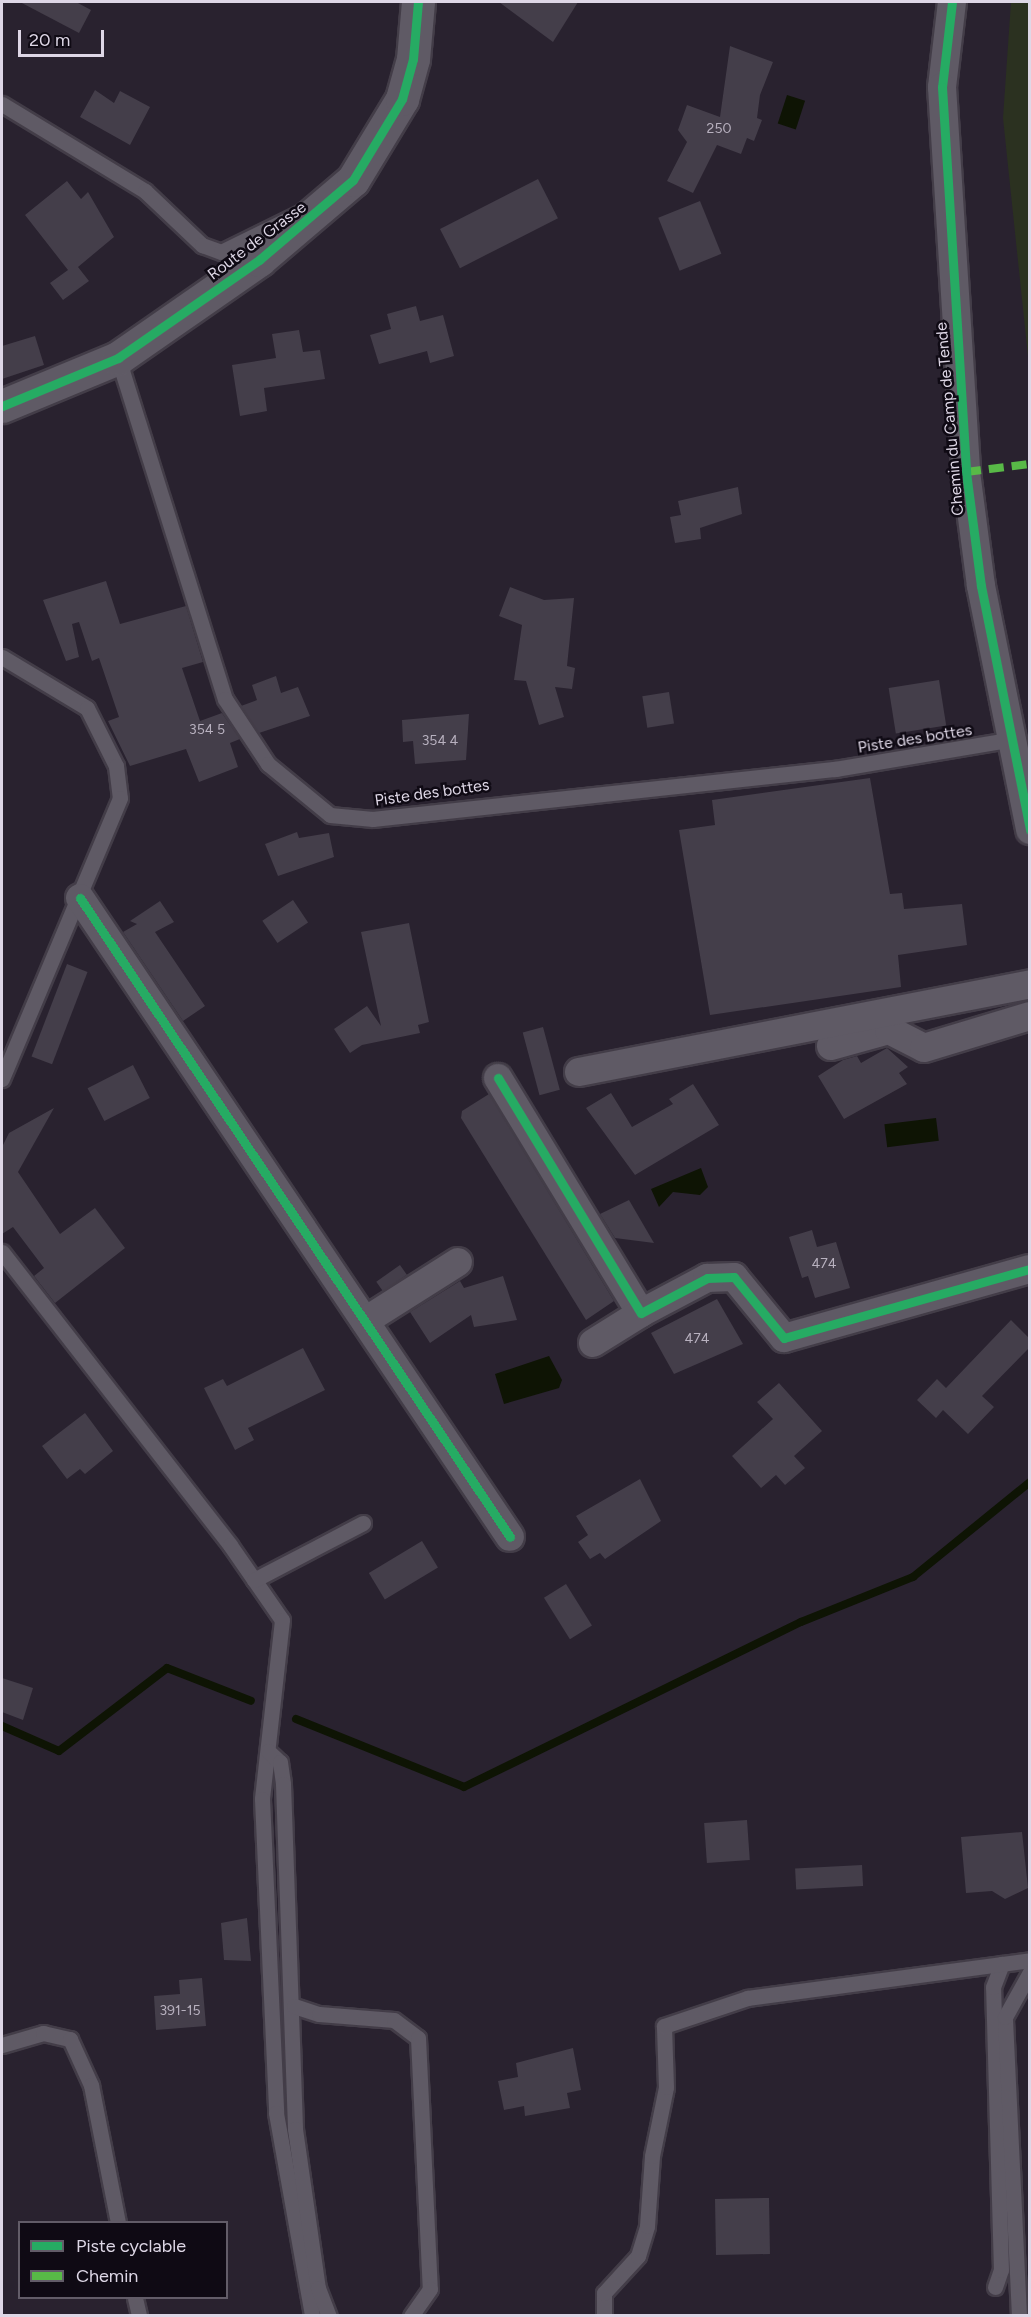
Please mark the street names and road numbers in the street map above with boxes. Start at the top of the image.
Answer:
street label: Route de Grasse [204,198,310,284]
street label: Chemin du Camp de Tende [932,321,968,517]
street label: Piste des bottes [856,720,974,758]
street label: Piste des bottes [373,775,491,811]

